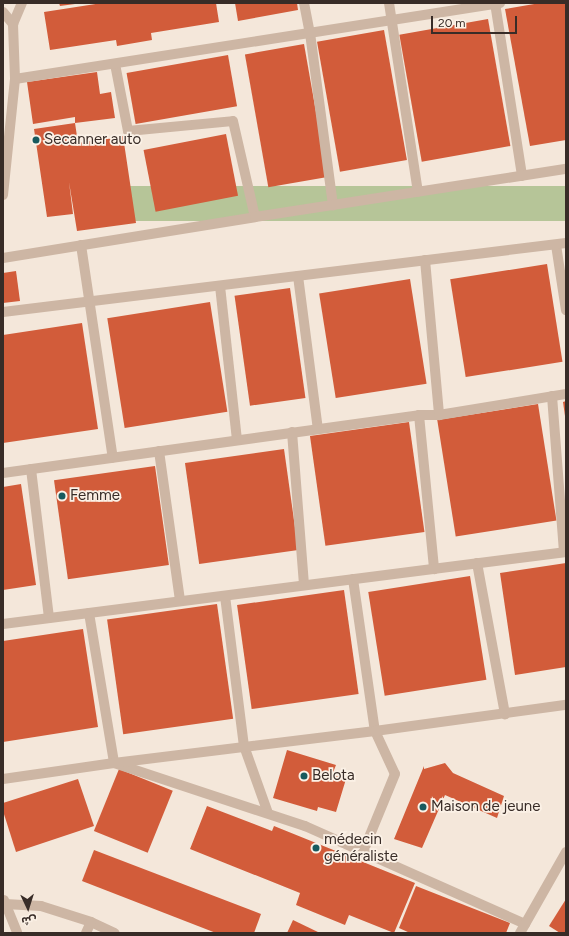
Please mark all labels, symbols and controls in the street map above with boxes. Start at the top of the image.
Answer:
scale bar [433,8,519,34]
text: 20 m [438,16,466,30]
place label: Secanner auto [44,131,141,149]
marker: Secanner auto [31,135,41,145]
place label: Femme [70,487,120,505]
marker: Femme [57,491,67,501]
place label: Belota [312,767,355,785]
marker: Belota [299,771,309,781]
place label: Maison de jeune [431,798,540,816]
marker: Maison de jeune [418,802,428,812]
place label: médecin généraliste [324,830,398,865]
marker: médecin généraliste [311,843,321,853]
north arrow [8,888,48,928]
text: ش [21,913,37,927]

